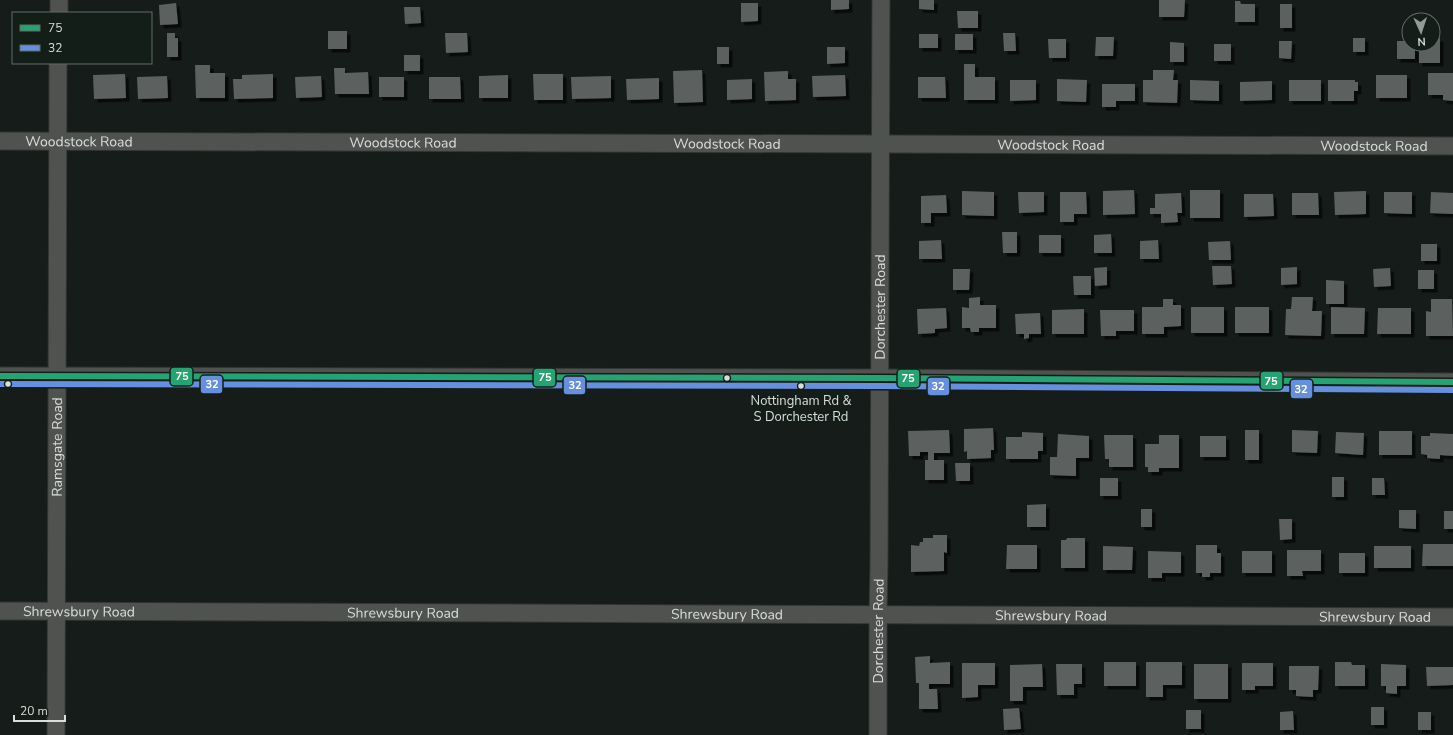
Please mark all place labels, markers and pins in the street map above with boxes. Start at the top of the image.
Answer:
unlabelled marker [722,373,732,383]
unlabelled marker [3,379,13,389]
marker: Nottingham Rd & S Dorchester Rd [796,381,806,391]
place label: Nottingham Rd & S Dorchester Rd [751,392,851,426]

